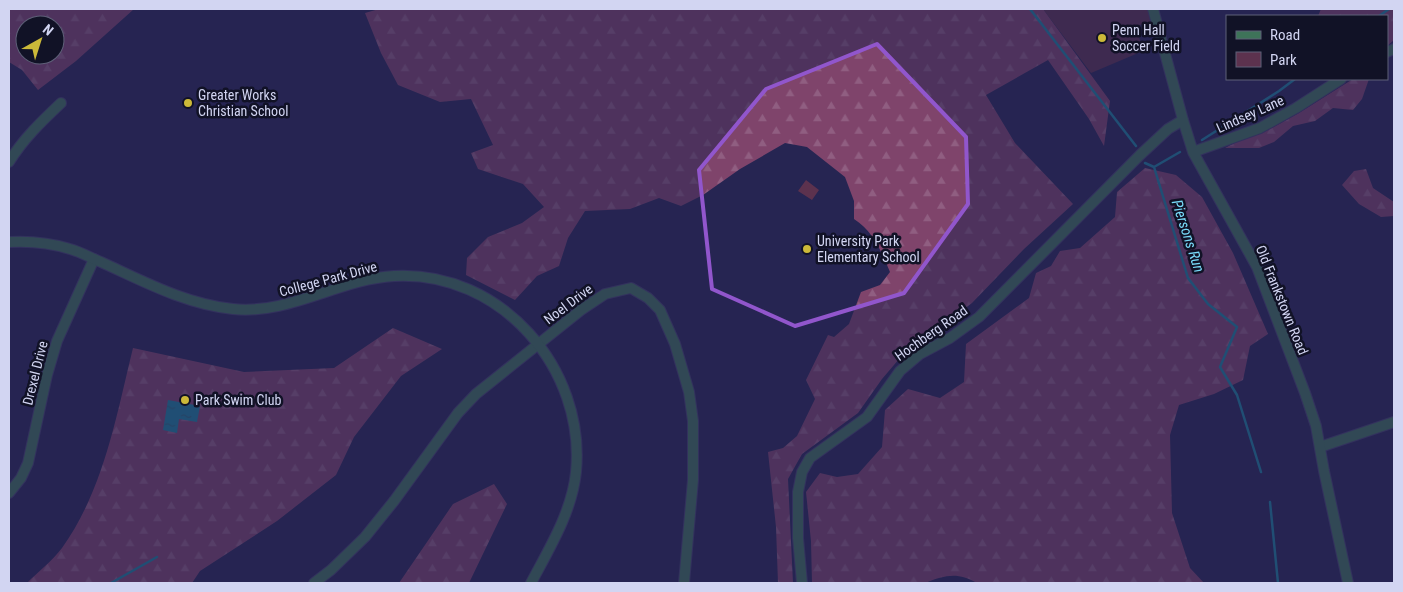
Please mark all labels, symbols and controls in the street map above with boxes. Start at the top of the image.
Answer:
north arrow [15,15,65,65]
legend [1226,15,1388,80]
text: N [40,21,57,39]
place label: Penn Hall Soccer Field [1112,22,1180,54]
text: Road [1270,26,1300,44]
marker: Penn Hall Soccer Field [1096,32,1108,44]
text: Park [1270,51,1297,69]
place label: Greater Works Christian School [198,87,288,119]
street label: Lindsey Lane [1214,92,1287,136]
marker: Greater Works Christian School [182,97,194,109]
water label: Piersons Run [1168,197,1208,275]
place label: University Park Elementary School [817,233,920,265]
marker: University Park Elementary School [801,243,813,255]
street label: Old Frankstown Road [1253,243,1311,357]
street label: College Park Drive [277,258,379,300]
street label: Noel Drive [541,280,596,327]
street label: Hochberg Road [892,302,970,364]
street label: Drexel Drive [19,339,51,407]
place label: Park Swim Club [195,392,281,408]
marker: Park Swim Club [179,394,191,406]

